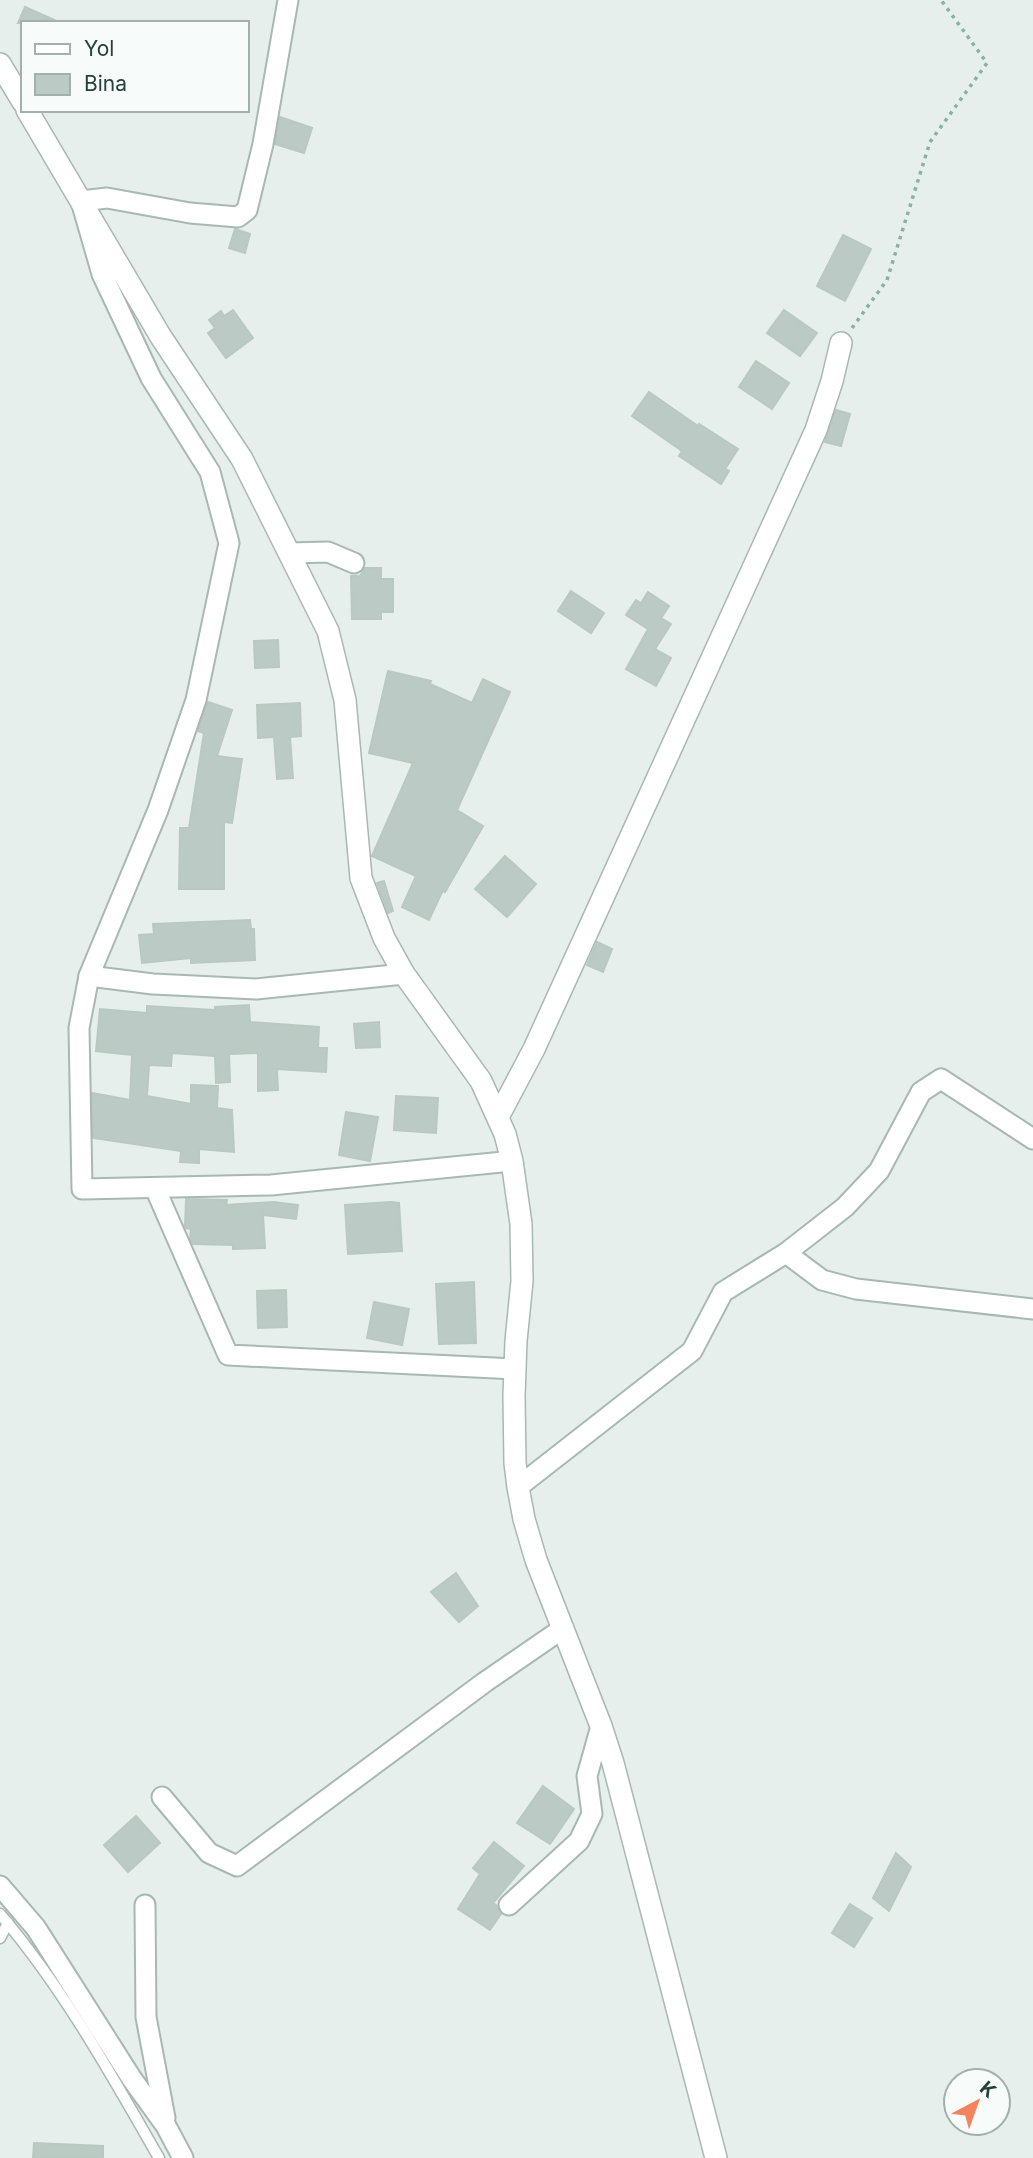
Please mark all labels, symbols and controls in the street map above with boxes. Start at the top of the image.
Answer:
legend [21,21,248,112]
text: Yol [84,36,114,61]
text: Bina [84,71,127,96]
north arrow [942,2067,1012,2137]
text: K [975,2076,1001,2103]

